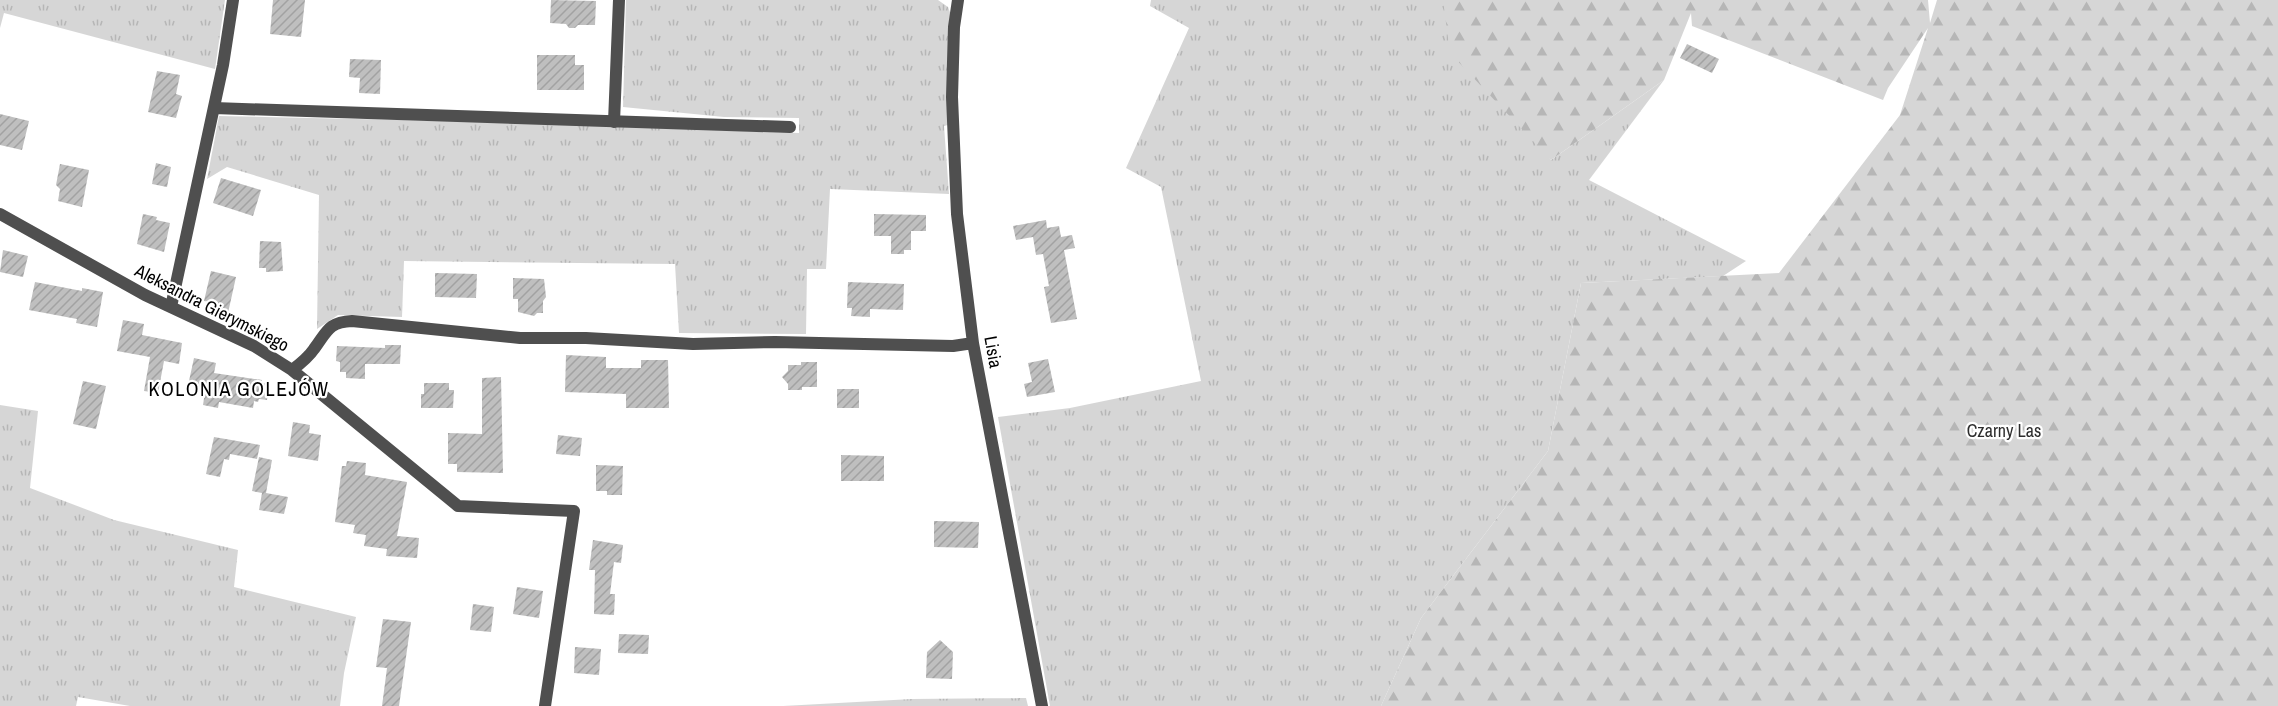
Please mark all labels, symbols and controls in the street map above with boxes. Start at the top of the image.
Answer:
street label: Aleksandra Gierymskiego [130,257,294,357]
street label: Lisia [978,334,1009,370]
district label: KOLONIA GOLEJÓW [148,375,330,402]
park label: Czarny Las [1967,418,2041,443]

